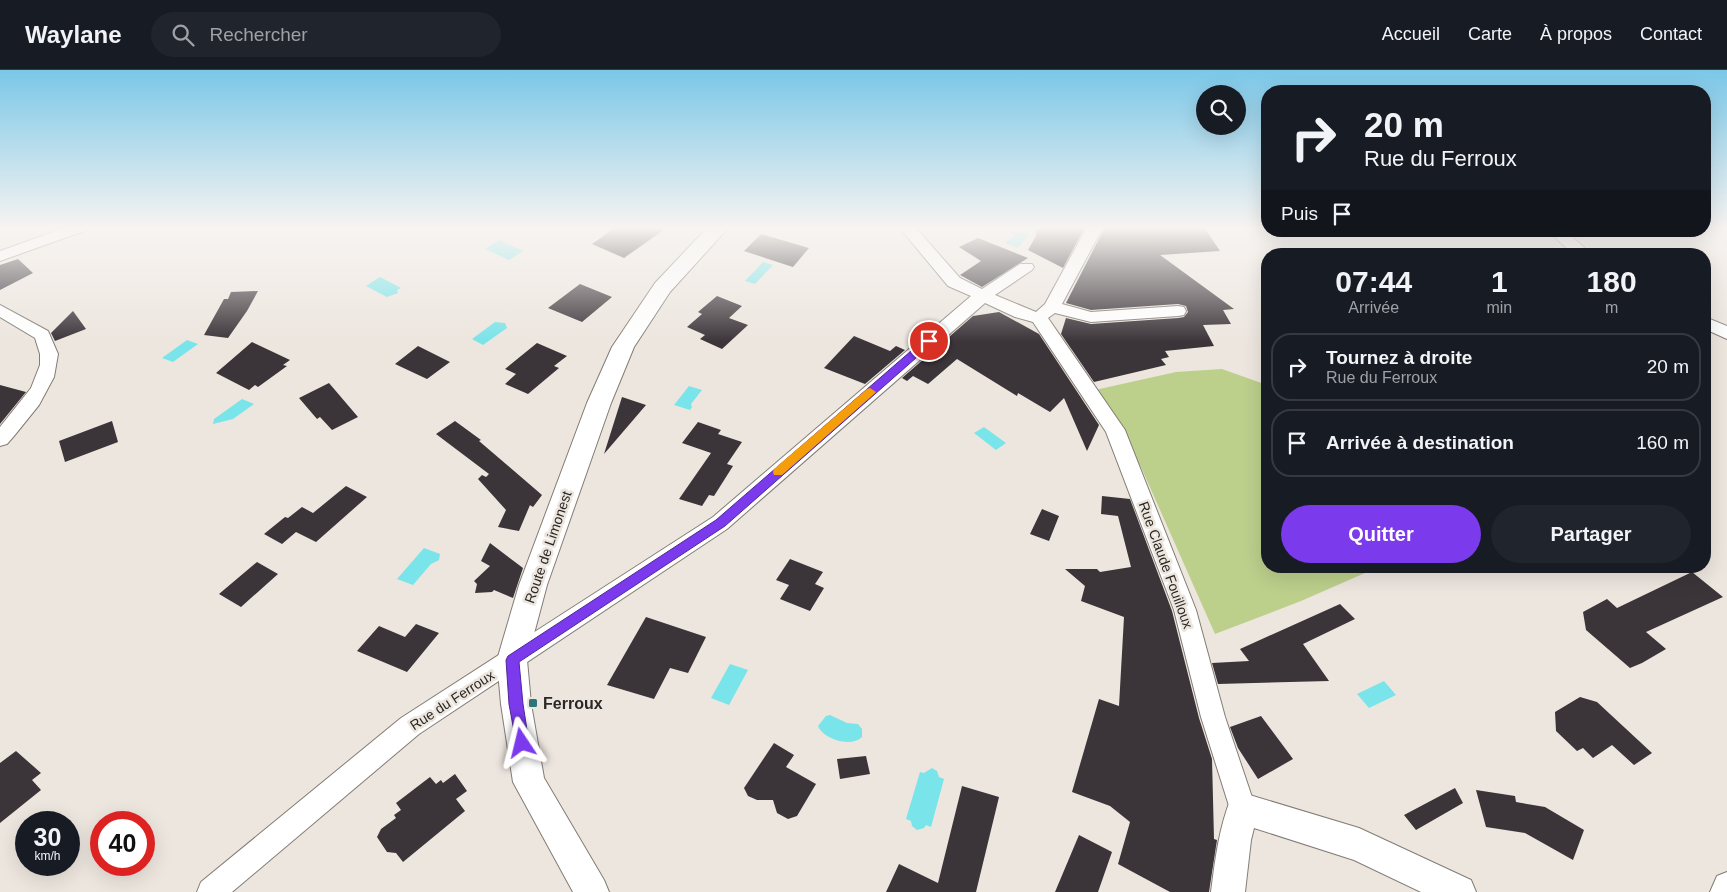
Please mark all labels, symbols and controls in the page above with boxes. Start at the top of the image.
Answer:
search box [151,12,501,57]
text: Waylane [25,21,121,48]
icon: search [169,21,197,49]
text: Rechercher [209,24,308,45]
text: Accueil [1382,24,1440,44]
text: Carte [1468,24,1512,44]
text: À propos [1540,24,1612,44]
text: Contact [1640,24,1702,44]
map controls [1196,85,1246,135]
button: search [1196,85,1246,135]
icon: right [1281,105,1346,170]
text: 20 m [1364,105,1444,144]
text: Rue du Ferroux [1364,146,1517,171]
icon: arrive [1328,200,1356,228]
text: Puis [1281,203,1318,224]
text: 07:44 [1335,265,1412,298]
text: 1 [1491,265,1508,298]
text: 180 [1587,265,1637,298]
text: Arrivée [1348,299,1399,316]
text: min [1486,299,1512,316]
text: m [1605,299,1618,316]
pin [908,320,950,362]
icon: arrive [915,327,943,355]
text: Tournez à droite [1326,347,1472,368]
icon: right [1283,353,1311,381]
text: 20 m [1647,356,1689,377]
text: Rue du Ferroux [1326,369,1437,386]
icon: arrive [1283,429,1311,457]
text: Arrivée à destination [1326,432,1514,453]
text: 160 m [1636,432,1689,453]
street label: Route de Limonest [521,489,575,605]
street label: Rue Claude Fouilloux [1136,499,1196,631]
button: Quitter [1281,505,1481,563]
button: Partager [1491,505,1691,563]
street label: Rue du Ferroux [407,667,497,733]
place label: Ferroux [543,695,603,712]
marker: Ferroux [527,697,539,709]
position arrow [495,716,547,768]
speed limit sign: 40 [90,811,155,876]
text: 30 [34,823,61,851]
text: km/h [34,849,61,863]

